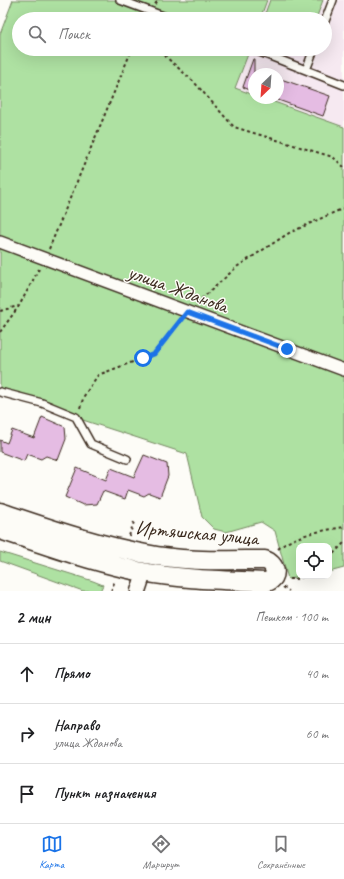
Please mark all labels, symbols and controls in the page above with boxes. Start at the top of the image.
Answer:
search box [12,12,332,56]
icon: search [26,23,48,45]
text: Поиск [58,25,90,44]
north arrow [248,68,284,104]
street label: улица Жданова [124,259,233,319]
route end [278,340,296,358]
route start [134,349,152,367]
street label: Иртяшская улица [135,515,261,551]
map controls [296,543,332,579]
button: locate [296,543,332,579]
text: 2 мин [16,607,51,628]
text: Пешком · 100 m [255,609,328,625]
icon: ahead [16,663,38,685]
text: Прямо [54,664,90,683]
text: 40 m [306,666,328,682]
text: Направо [54,716,100,735]
icon: right [16,723,38,745]
text: 60 m [306,726,328,742]
text: улица Жданова [54,735,122,751]
icon: arrive [16,783,38,805]
text: Пункт назначения [54,784,156,803]
tab: Карта [39,833,64,871]
tab: Маршрут [143,833,179,871]
tab: Сохранённые [257,833,305,871]

